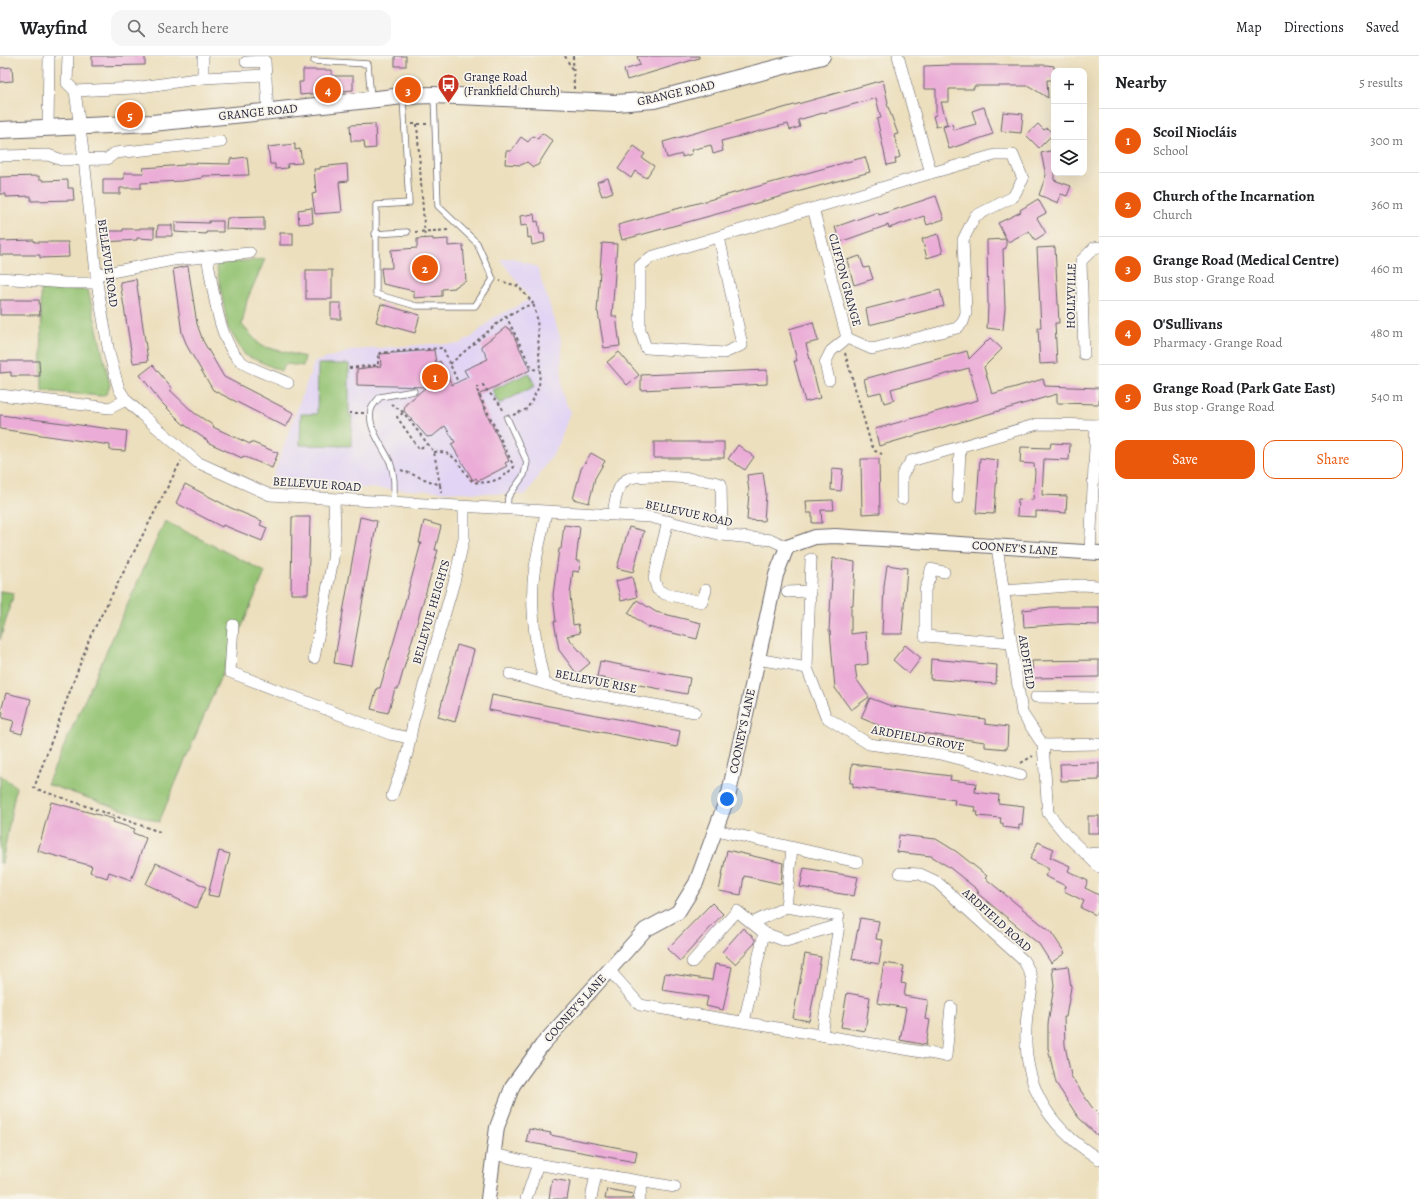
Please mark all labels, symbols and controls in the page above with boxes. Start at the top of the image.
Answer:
search box [111,10,391,46]
text: Wayfind [20,15,87,41]
icon: search [125,17,147,39]
text: Search here [157,18,229,38]
text: Map [1236,18,1262,37]
text: Directions [1284,18,1344,37]
text: Saved [1366,18,1399,37]
map controls [1051,68,1087,176]
button: + [1051,68,1087,104]
place label: Grange Road (Frankfield Church) [464,69,560,99]
bus stop icon: Grange Road (Frankfield Church) [436,71,462,104]
text: Nearby [1115,71,1166,94]
text: 5 results [1359,74,1403,91]
pin: 4 [315,75,341,105]
pin: 3 [395,75,421,105]
street label: GRANGE ROAD [636,76,716,110]
pin: 5 [117,100,143,130]
street label: GRANGE ROAD [218,100,298,124]
button: − [1051,104,1087,140]
text: Scoil Niocláis [1153,122,1237,142]
text: 1 [1126,132,1130,149]
text: 300 m [1370,132,1403,149]
button: layers [1051,140,1087,176]
text: School [1153,142,1188,159]
text: Church of the Incarnation [1153,186,1315,206]
text: 2 [1125,196,1131,213]
text: 360 m [1371,196,1403,213]
text: Church [1153,206,1192,223]
street label: BELLEVUE ROAD [94,218,122,308]
street label: CLIFTON GRANGE [825,232,865,328]
text: Grange Road (Medical Centre) [1153,250,1339,270]
pin: 2 [412,253,438,283]
text: 3 [1125,260,1131,277]
text: 460 m [1371,260,1403,277]
street label: HOLLYVILLE [1062,263,1080,329]
text: Bus stop · Grange Road [1153,270,1275,287]
text: O'Sullivans [1153,314,1223,334]
text: 4 [1125,324,1131,341]
text: 480 m [1370,324,1403,341]
text: Pharmacy · Grange Road [1153,334,1282,351]
pin: 1 [422,362,448,392]
text: Grange Road (Park Gate East) [1153,378,1335,398]
text: 5 [1125,388,1131,405]
text: 540 m [1371,388,1403,405]
text: Bus stop · Grange Road [1153,398,1275,415]
button: Save [1115,440,1255,479]
button: Share [1263,440,1403,479]
street label: BELLEVUE ROAD [272,473,362,495]
street label: BELLEVUE ROAD [644,496,734,530]
street label: COONEY'S LANE [972,537,1058,559]
street label: BELLEVUE HEIGHTS [408,558,454,666]
street label: ARDFIELD [1015,633,1039,690]
street label: BELLEVUE RISE [554,665,638,697]
street label: COONEY'S LANE [725,687,759,775]
street label: ARDFIELD GROVE [869,721,966,755]
your location [717,789,737,809]
street label: ARDFIELD ROAD [958,884,1035,955]
street label: COONEY'S LANE [540,971,610,1045]

